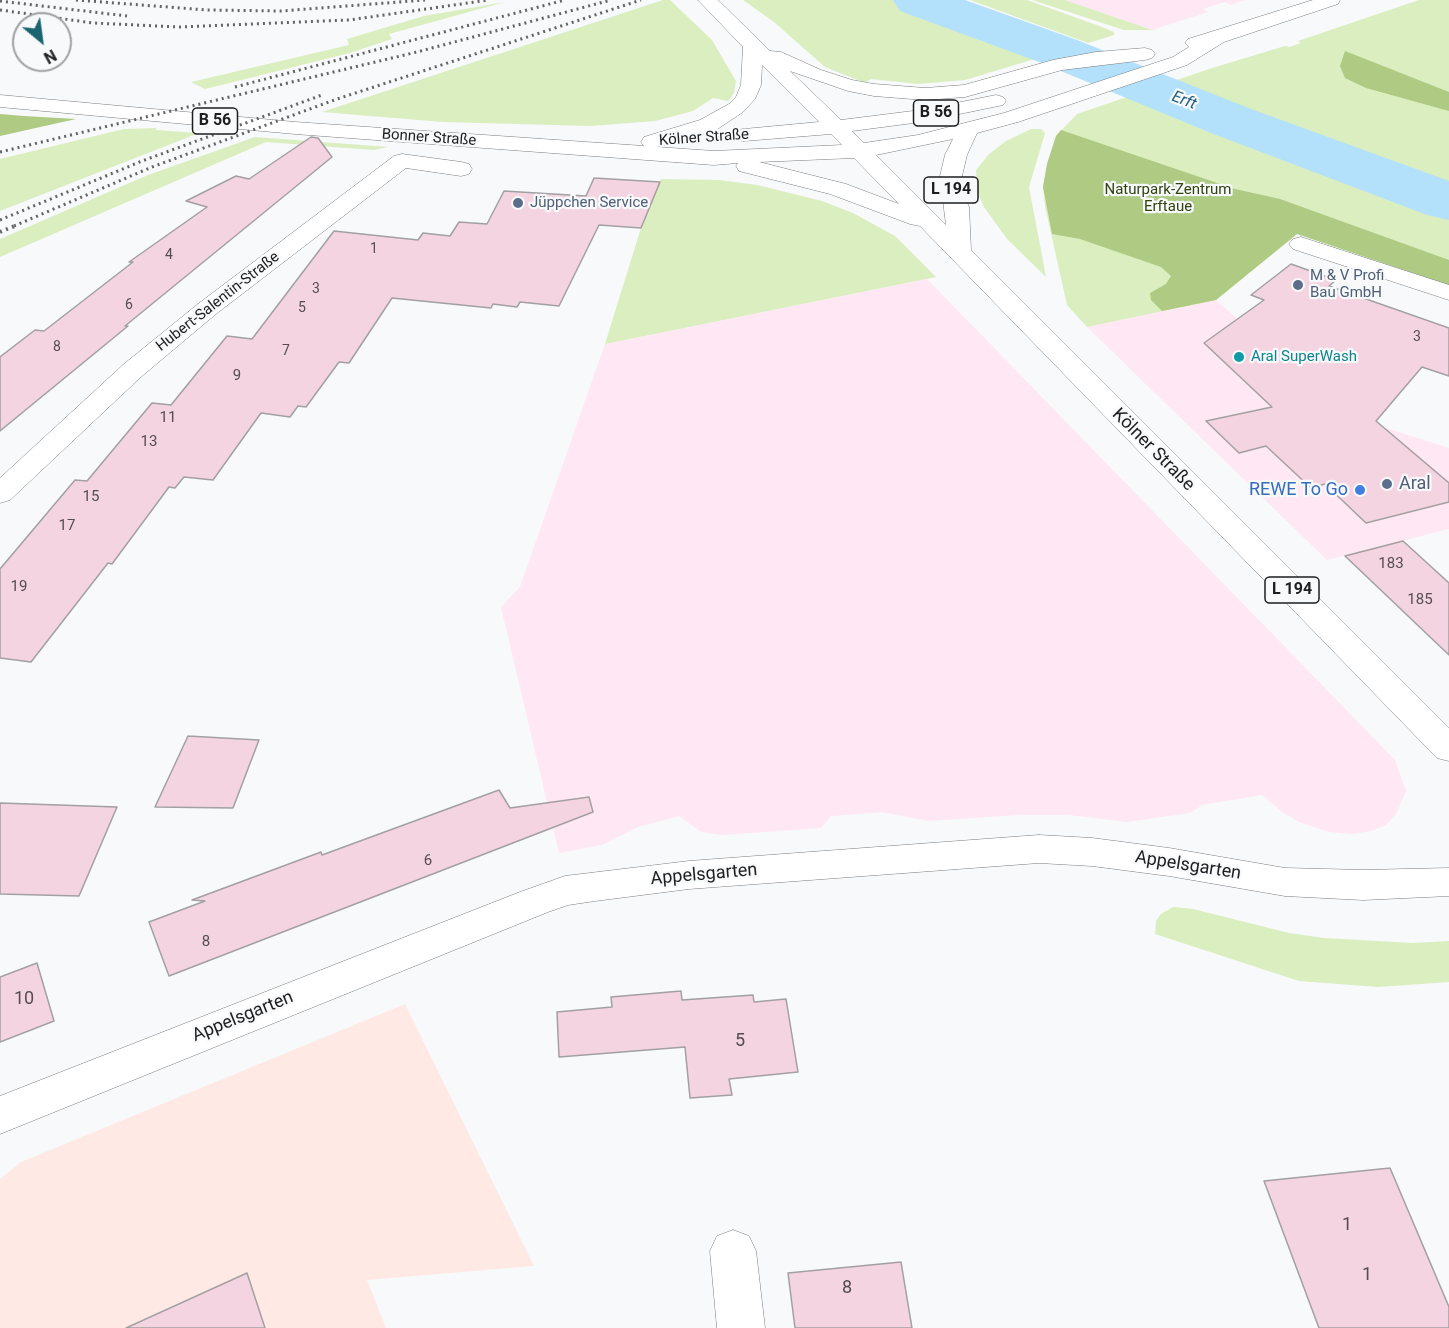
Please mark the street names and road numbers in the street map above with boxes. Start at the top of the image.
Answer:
road number: B 56 [914,100,958,126]
road number: B 56 [192,108,238,134]
street label: Bonner Straße [381,126,477,150]
street label: Kölner Straße [658,126,750,150]
road number: L 194 [924,177,978,203]
street label: Hubert-Salentin-Straße [153,248,283,356]
street label: Kölner Straße [1107,404,1199,496]
road number: L 194 [1265,577,1319,603]
street label: Appelsgarten [1133,847,1243,885]
street label: Appelsgarten [650,860,758,890]
street label: Appelsgarten [189,987,297,1047]

